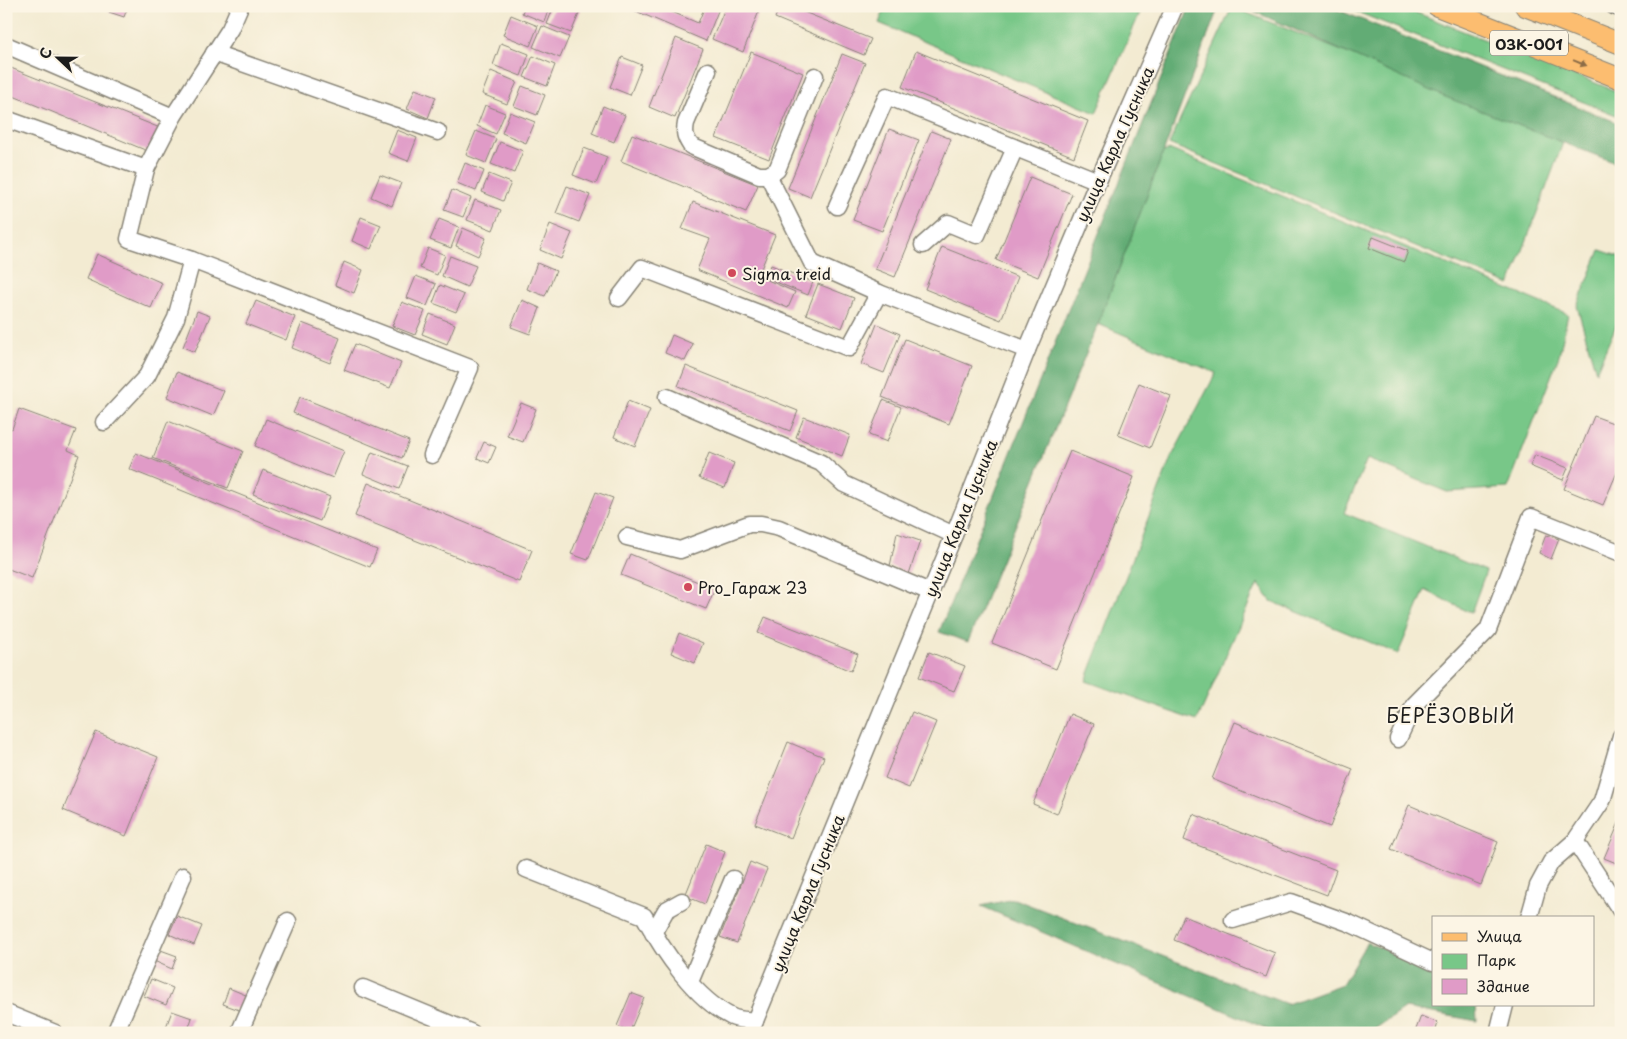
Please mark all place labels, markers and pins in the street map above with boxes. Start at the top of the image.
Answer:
place label: Sigma treid [742,261,831,285]
marker: Sigma treid [726,267,738,279]
place label: Pro_Гараж 23 [698,575,807,599]
marker: Pro_Гараж 23 [682,581,694,593]

